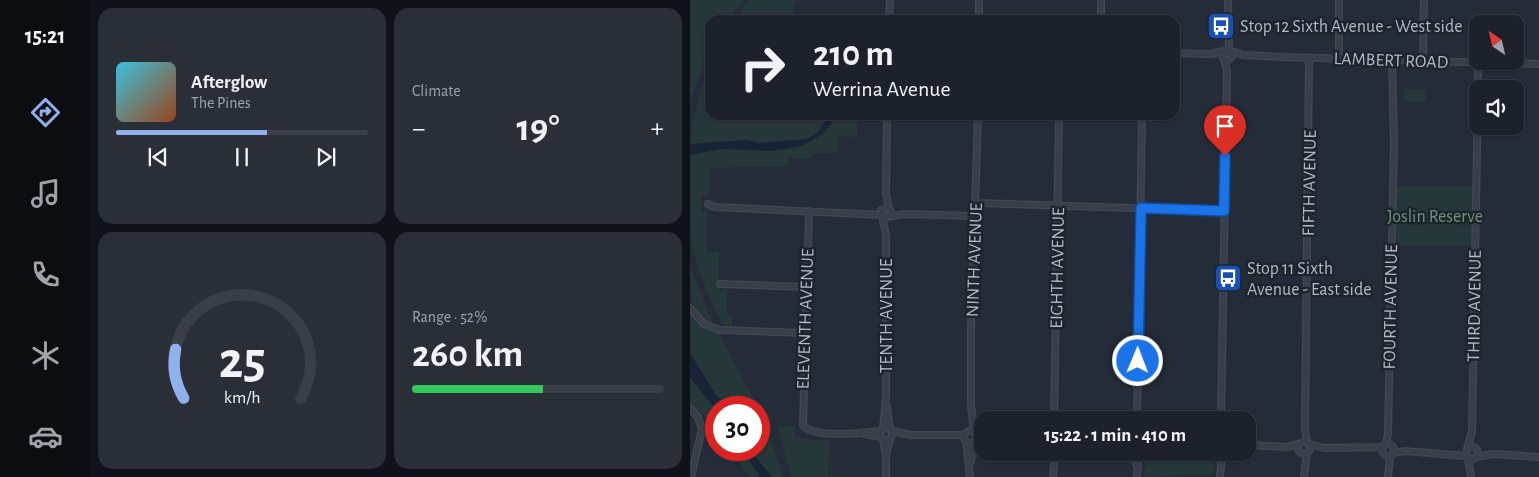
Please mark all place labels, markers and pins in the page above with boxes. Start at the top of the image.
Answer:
bus stop icon: Stop 12 Sixth Avenue - West side [1206,11,1236,41]
place label: Stop 12 Sixth Avenue - West side [1240,18,1463,36]
pin [1204,105,1246,156]
place label: Stop 11 Sixth Avenue - East side [1247,260,1372,299]
bus stop icon: Stop 11 Sixth Avenue - East side [1213,263,1243,293]

